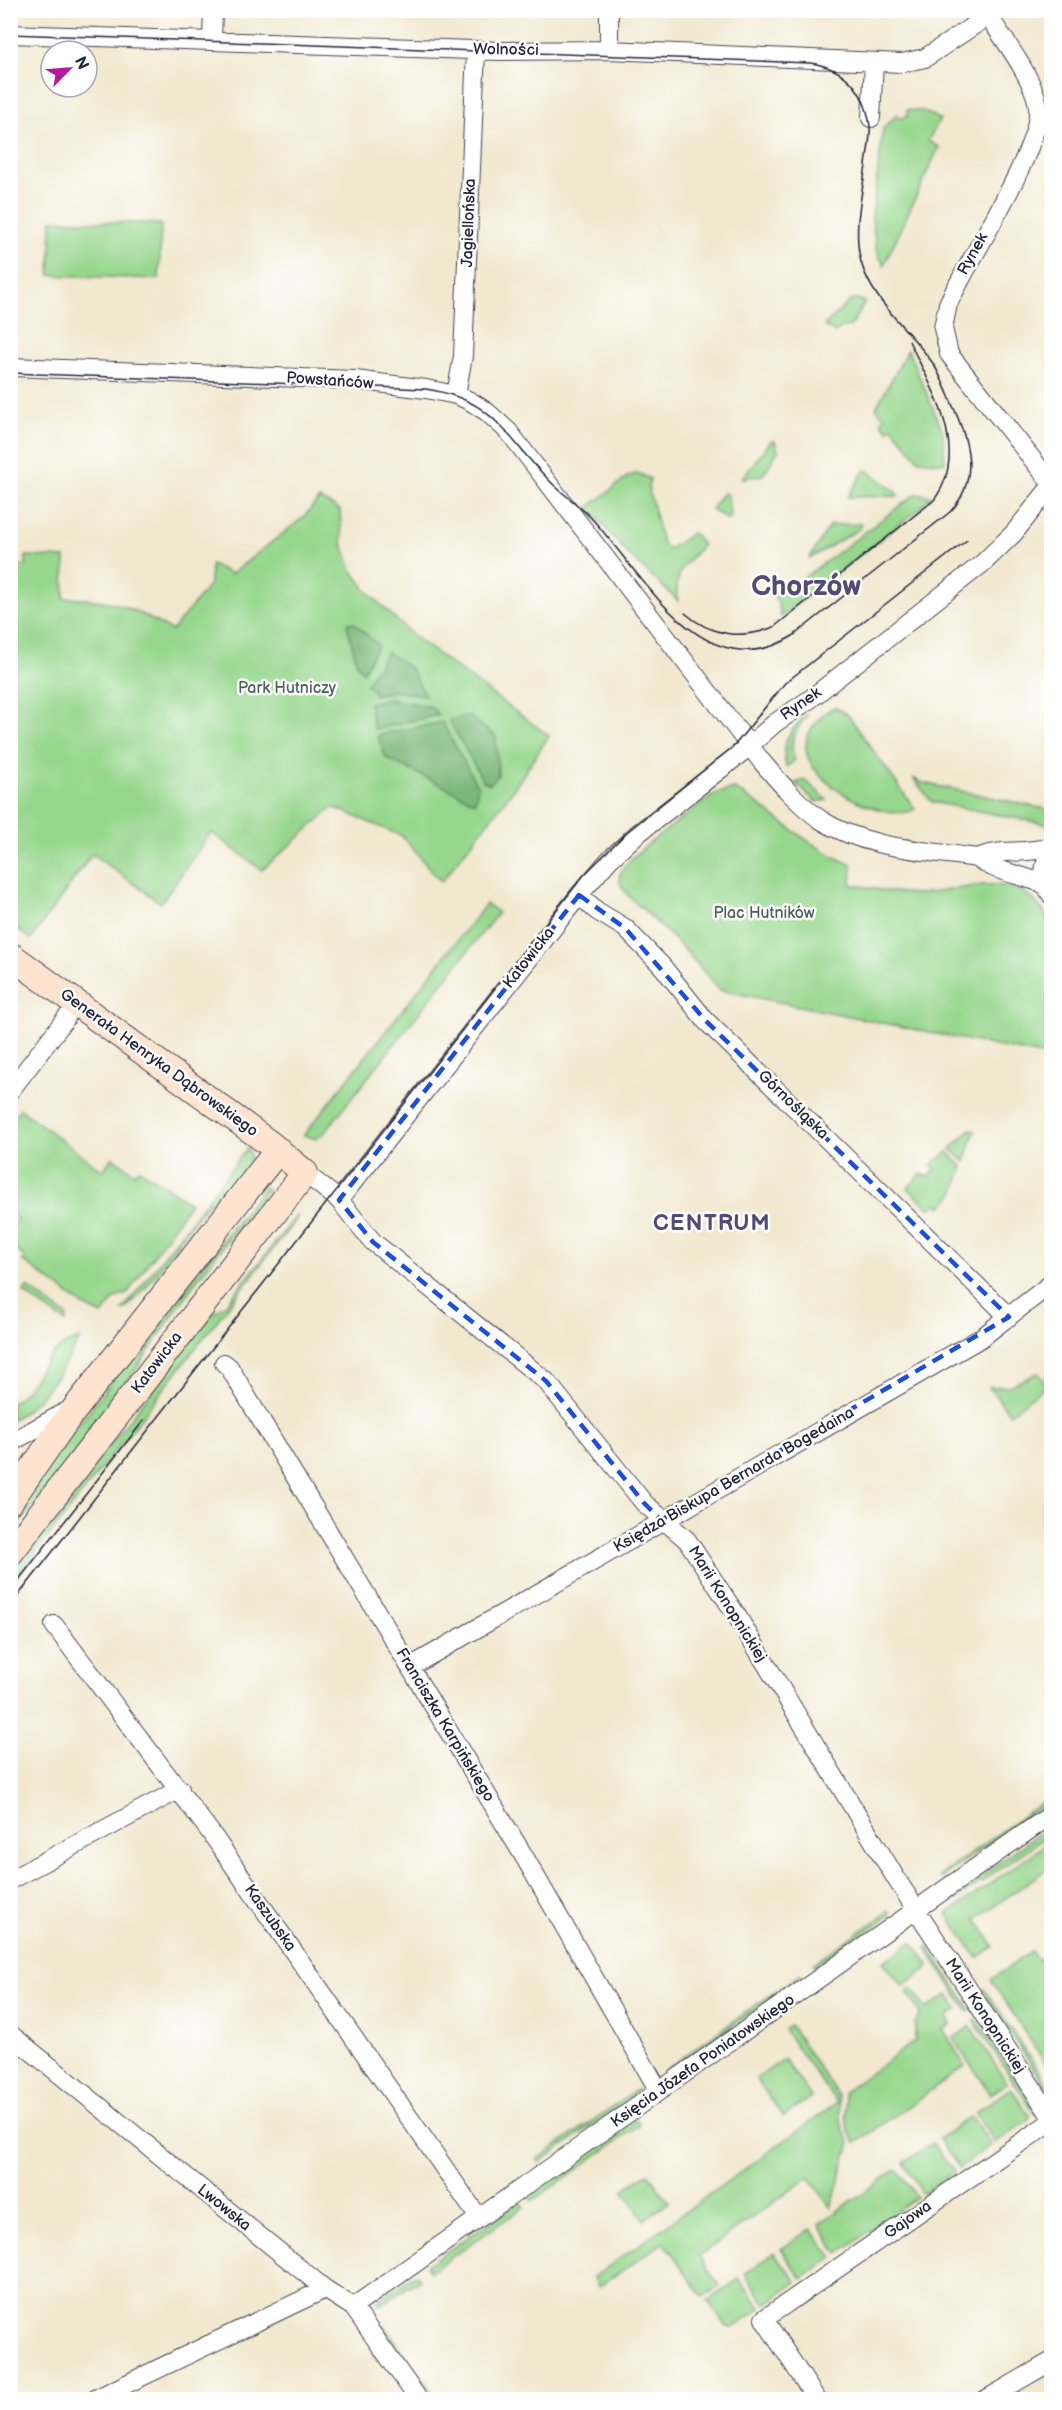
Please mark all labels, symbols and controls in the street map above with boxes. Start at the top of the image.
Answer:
north arrow [39,39,99,99]
street label: Wolności [473,40,539,60]
text: N [70,54,92,73]
street label: Jagiellońska [458,178,480,268]
street label: Rynek [954,230,992,278]
street label: Powstańców [286,368,375,394]
district label: Chorzów [751,570,862,603]
park label: Park Hutniczy [238,679,337,698]
street label: Rynek [777,683,825,725]
park label: Plac Hutników [713,904,815,923]
street label: Katowicka [499,924,559,992]
street label: Generała Henryka Dąbrowskiego [56,985,262,1141]
street label: Górnośląska [754,1067,832,1143]
district label: CENTRUM [653,1210,771,1237]
street label: Katowicka [128,1328,186,1398]
street label: Księdza Biskupa Bernarda Bogedaina [610,1403,858,1557]
street label: Marii Konopnickiej [684,1542,770,1666]
street label: Franciszka Karpińskiego [392,1645,498,1805]
street label: Kaszubska [240,1881,300,1955]
street label: Marii Konopnickiej [941,1955,1029,2077]
street label: Księcia Józefa Poniatowskiego [608,1990,798,2132]
street label: Lwowska [193,2181,255,2235]
street label: Gajowa [881,2197,935,2243]

